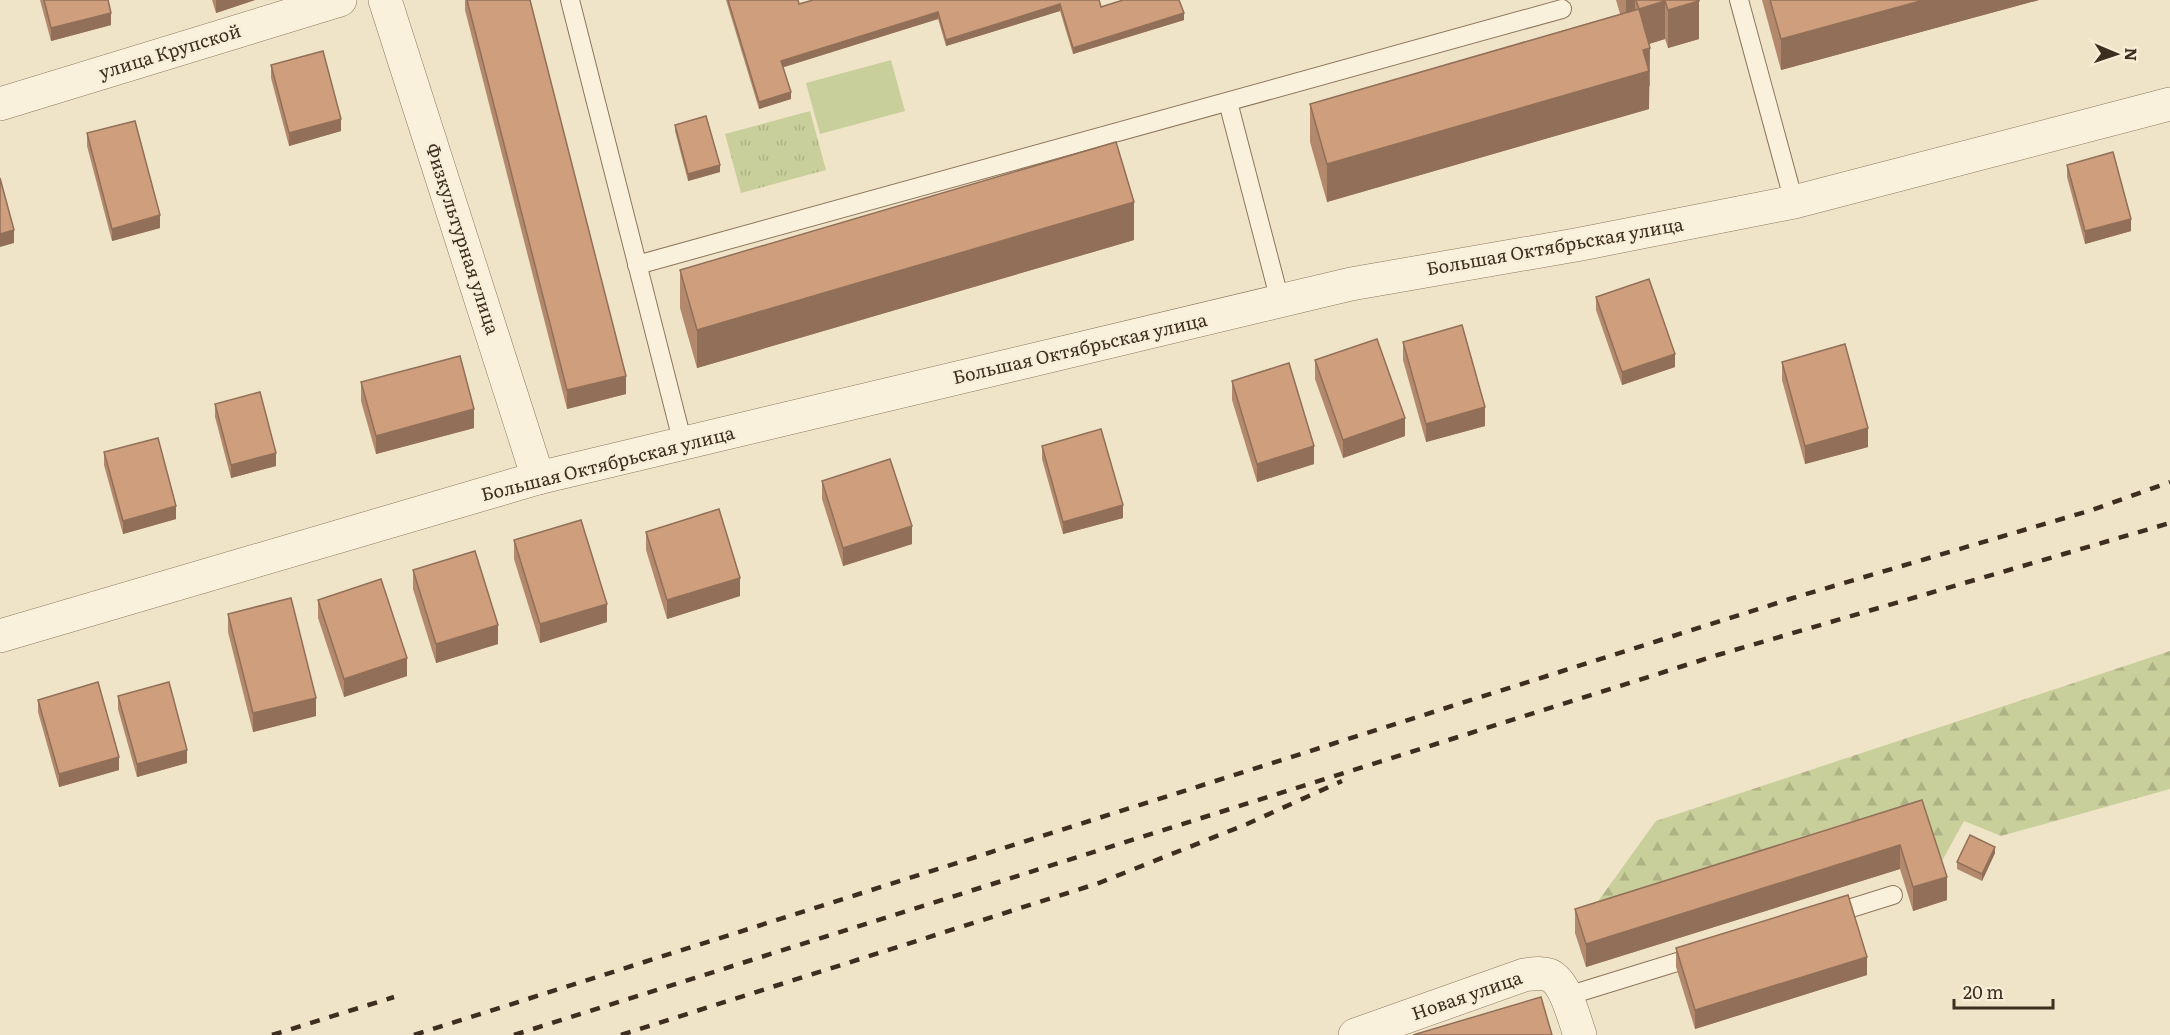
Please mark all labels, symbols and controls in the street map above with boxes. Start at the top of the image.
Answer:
street label: улица Крупской [95,16,244,85]
north arrow [2086,24,2146,84]
text: N [2120,47,2144,62]
street label: Физкультурная улица [420,139,507,338]
street label: Большая Октябрьская улица [1424,210,1686,281]
street label: Большая Октябрьская улица [950,305,1210,390]
street label: Большая Октябрьская улица [478,418,738,507]
street label: Новая улица [1408,963,1526,1026]
scale bar [1954,972,2053,1010]
text: 20 m [1963,978,2004,1005]

